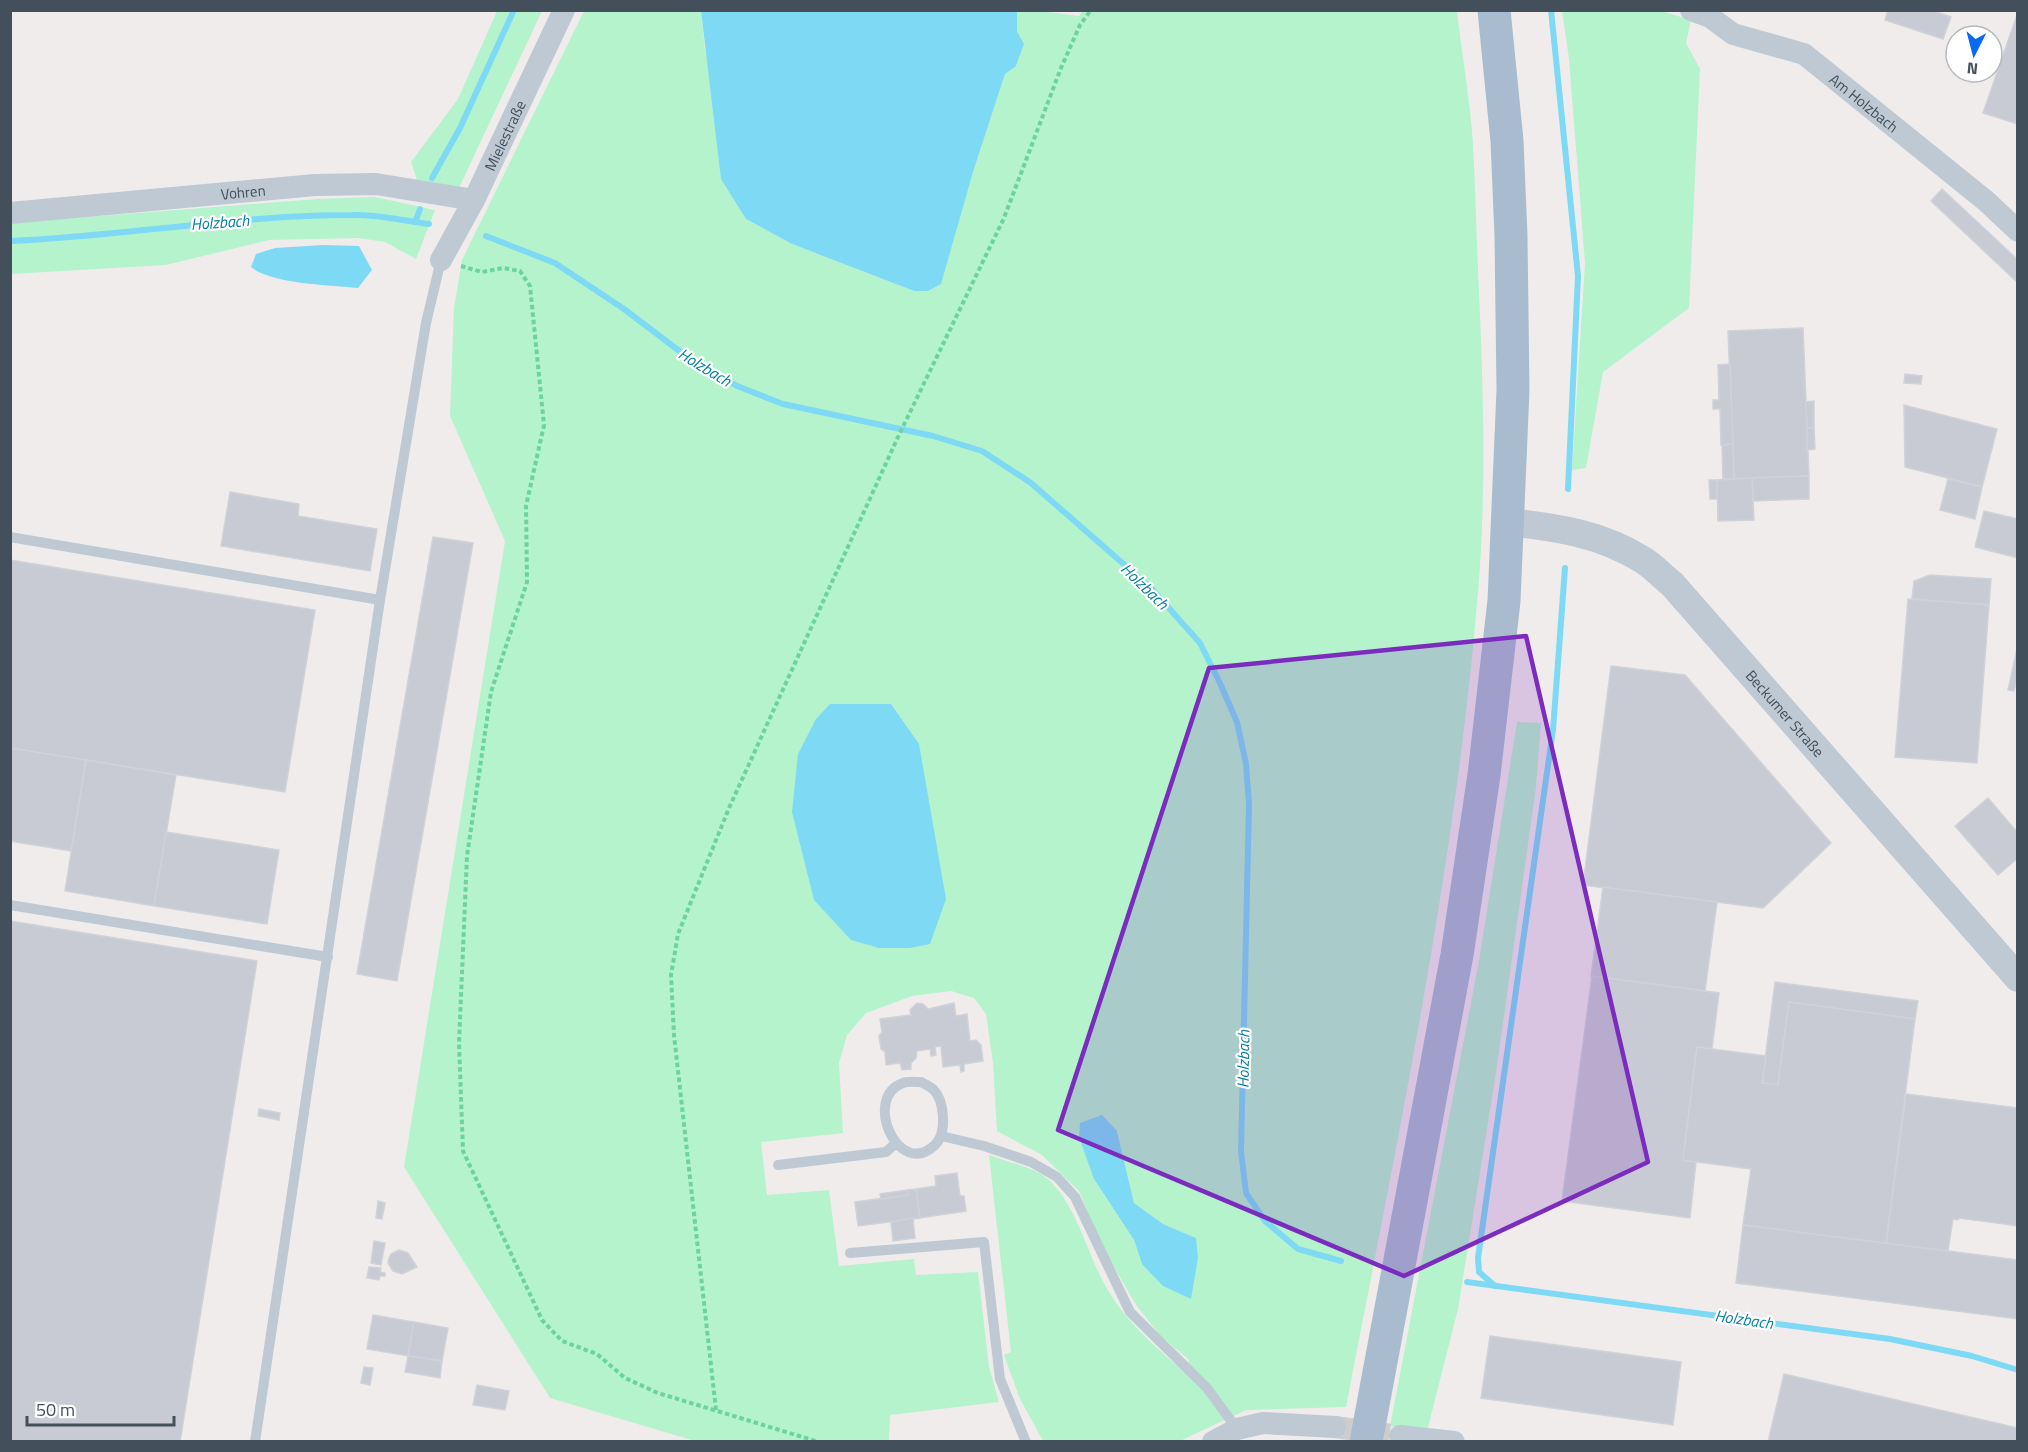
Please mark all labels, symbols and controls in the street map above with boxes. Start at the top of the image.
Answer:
north arrow [1944,24,2004,84]
text: N [1966,56,1979,81]
street label: Am Holzbach [1825,68,1904,138]
street label: Mielestraße [478,96,531,174]
street label: Vohren [220,178,266,205]
water label: Holzbach [190,208,251,236]
water label: Holzbach [674,342,737,393]
water label: Holzbach [1116,557,1175,616]
street label: Beckumer Straße [1741,664,1830,762]
water label: Holzbach [1230,1029,1256,1088]
water label: Holzbach [1713,1303,1776,1335]
scale bar [27,1389,174,1427]
text: 50 m [36,1396,75,1423]

